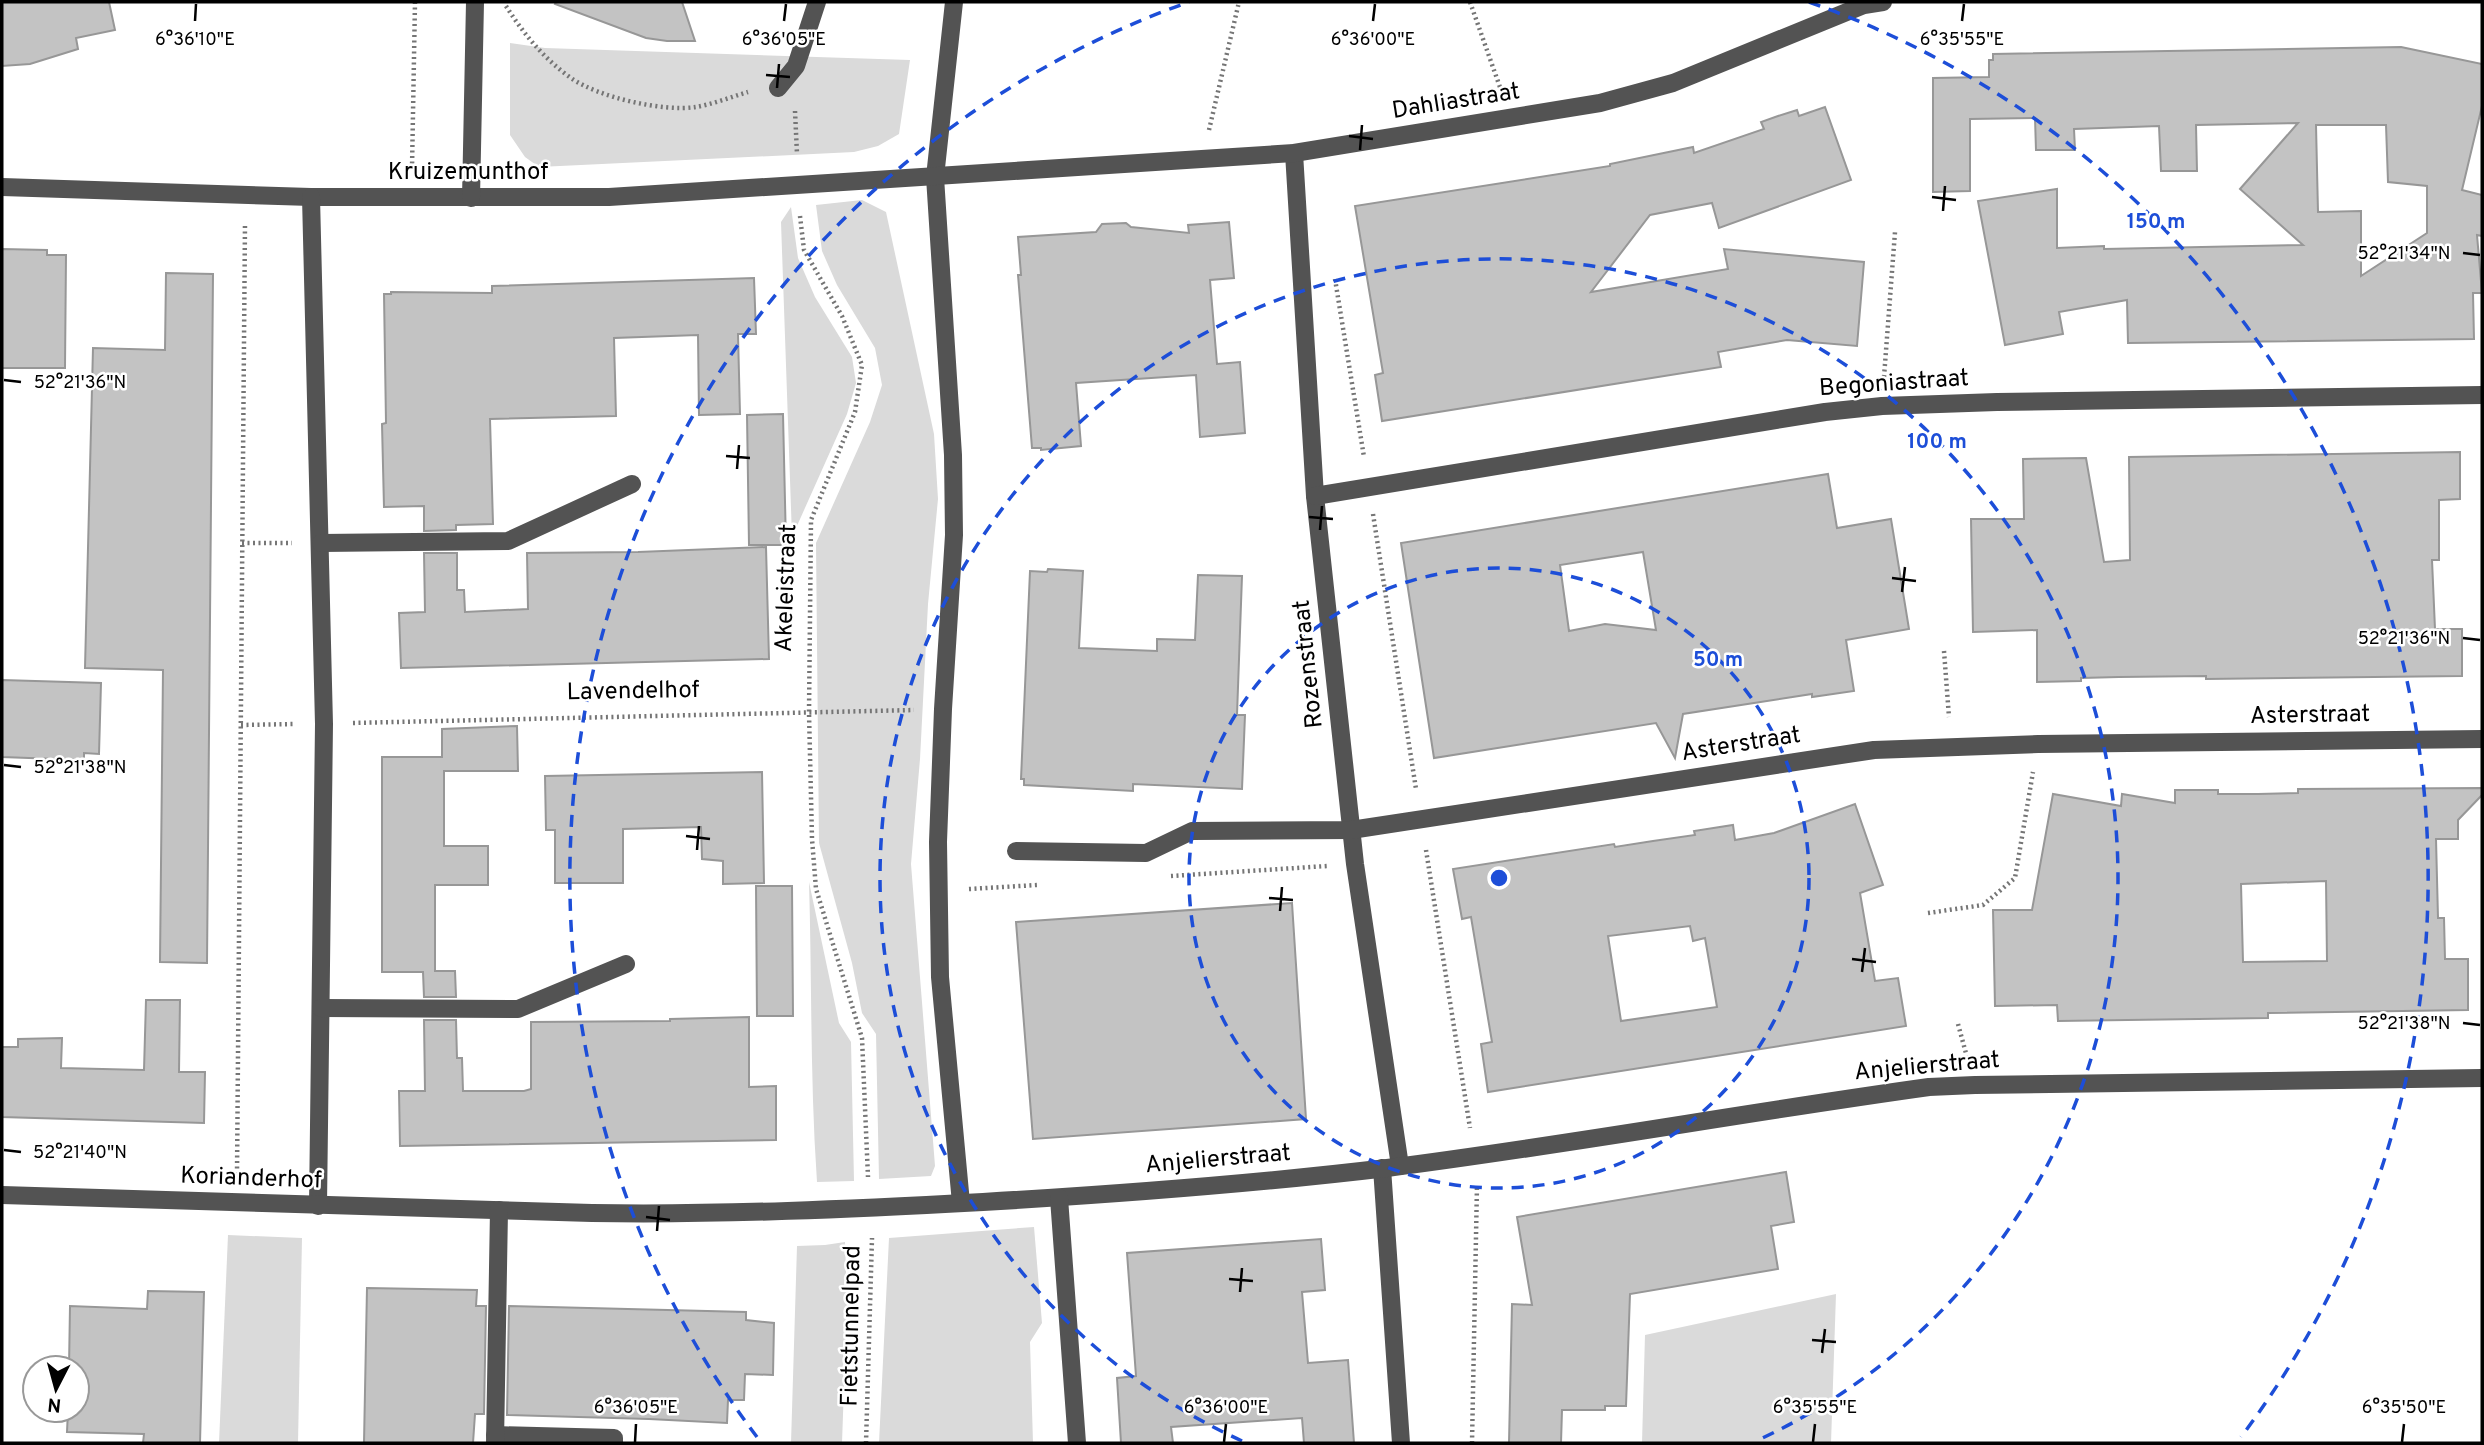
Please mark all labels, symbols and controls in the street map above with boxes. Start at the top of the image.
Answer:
text: 6°36'10"E [155,29,235,52]
text: 6°36'05"E [742,29,826,52]
text: 6°36'00"E [1331,29,1415,52]
text: 6°35'55"E [1920,29,2004,52]
street label: Dahliastraat [1390,77,1522,127]
street label: Kruizemunthof [388,158,548,188]
text: 150 m [2127,209,2185,236]
text: 52°21'34"N [2357,243,2451,266]
street label: Begoniastraat [1818,364,1970,404]
text: 52°21'36"N [34,372,126,395]
text: 100 m [1907,429,1967,456]
street label: Akeleistraat [770,523,804,653]
street label: Rozenstraat [1287,598,1331,730]
text: 52°21'36"N [2358,628,2450,651]
text: 50 m [1693,647,1743,674]
street label: Lavendelhof [566,676,700,708]
street label: Asterstraat [2250,700,2370,732]
street label: Asterstraat [1679,721,1803,769]
text: 52°21'38"N [34,757,126,780]
centre of rings [1487,866,1511,890]
text: 52°21'38"N [2358,1013,2450,1036]
street label: Anjelierstraat [1853,1046,2001,1088]
street label: Anjelierstraat [1144,1139,1292,1181]
text: 52°21'40"N [33,1142,127,1165]
street label: Korianderhof [180,1162,322,1196]
street label: Fietstunnelpad [836,1245,868,1407]
north arrow [21,1354,91,1424]
text: N [46,1391,62,1417]
text: 6°36'05"E [594,1397,678,1420]
text: 6°36'00"E [1184,1397,1268,1420]
text: 6°35'55"E [1773,1397,1857,1420]
text: 6°35'50"E [2362,1397,2446,1420]

